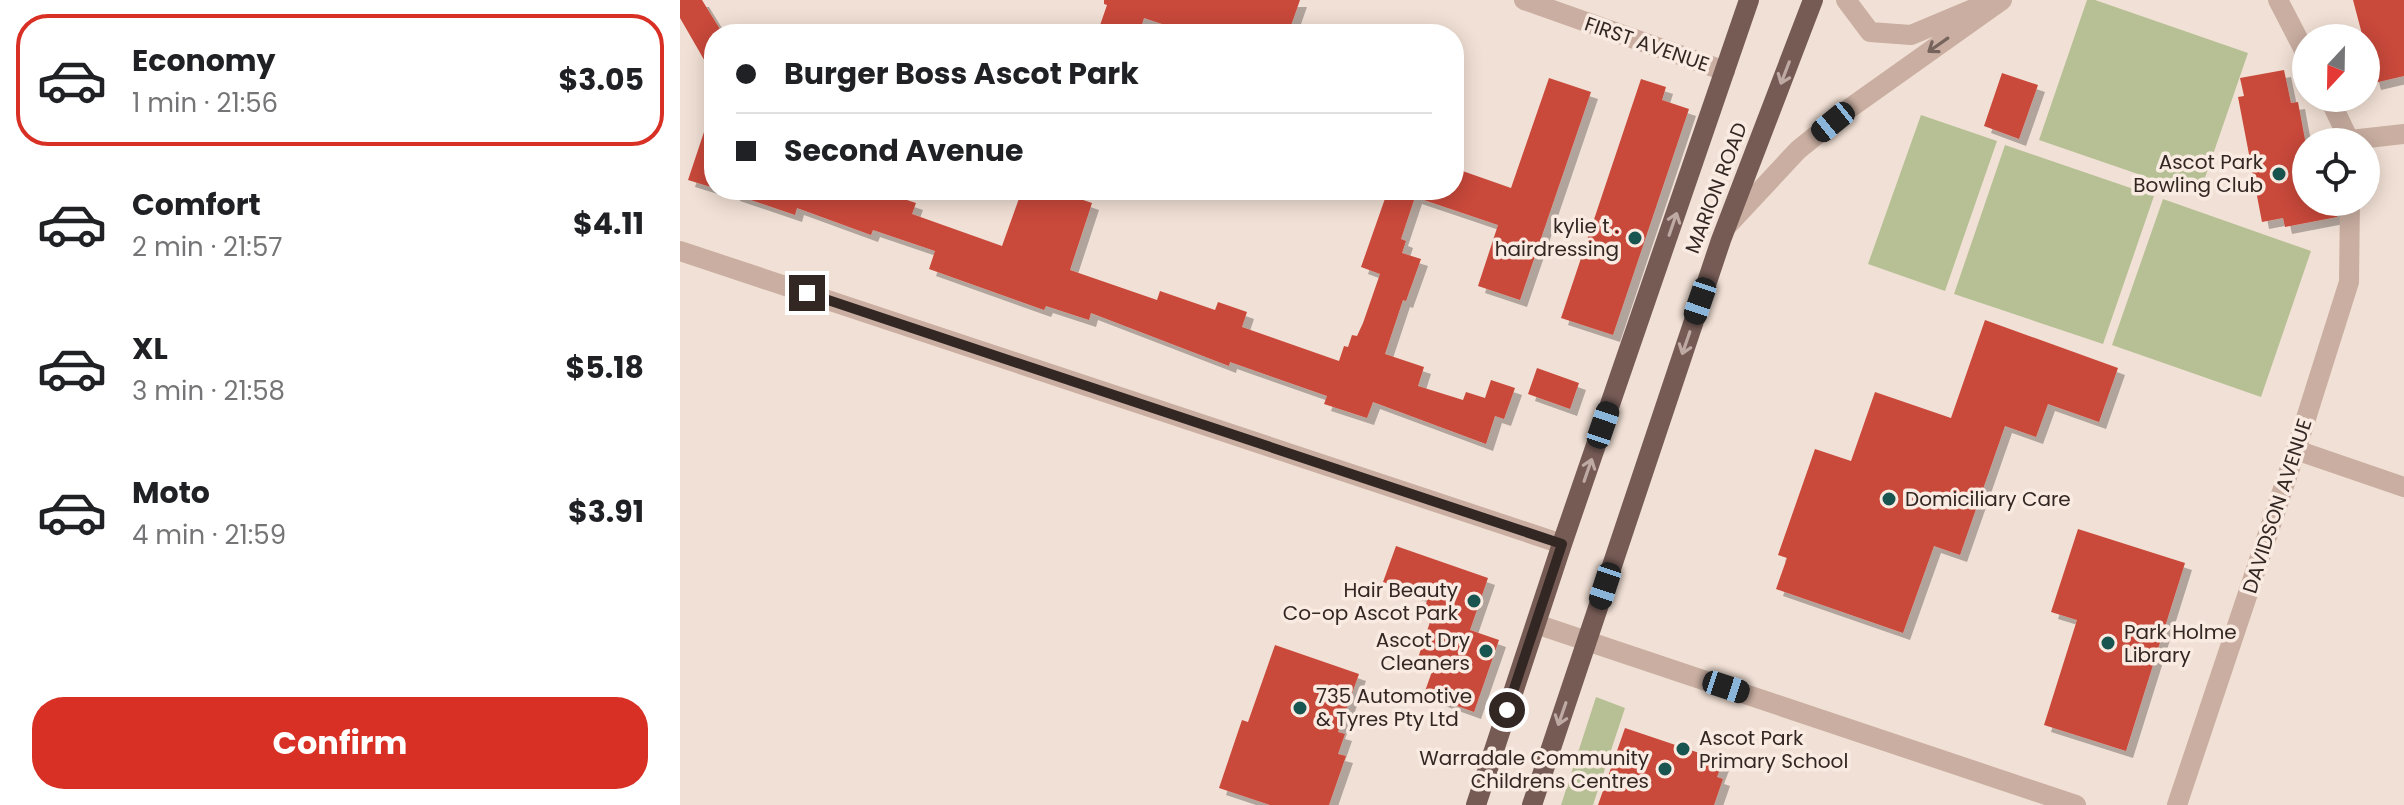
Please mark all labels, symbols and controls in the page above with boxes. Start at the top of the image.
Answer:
street label: FIRST AVENUE [1581,10,1713,78]
north arrow [2292,24,2380,112]
map controls [2292,24,2380,216]
one-way arrow [1928,37,1950,53]
text: Economy [132,39,276,82]
icon: car [36,44,108,116]
text: Burger Boss Ascot Park [784,52,1139,95]
text: $3.05 [559,58,644,101]
one-way arrow [1777,60,1791,85]
text: 1 min · 21:56 [132,85,278,121]
car [1807,98,1859,146]
street label: MARION ROAD [1678,118,1754,258]
button: locate [2292,128,2380,216]
text: Second Avenue [784,129,1023,172]
place label: Ascot Park Bowling Club [2133,148,2264,199]
marker: Ascot Park Bowling Club [2270,165,2288,183]
text: Comfort [132,183,261,226]
icon: car [36,188,108,260]
text: $4.11 [573,202,644,245]
place label: kylie t . hairdressing [1495,212,1619,263]
one-way arrow [1666,212,1681,237]
text: 2 min · 21:57 [132,229,282,265]
marker: kylie t . hairdressing [1626,229,1644,247]
car [1681,274,1719,328]
route end [789,275,825,311]
text: XL [132,327,168,370]
one-way arrow [1678,331,1693,356]
icon: car [36,332,108,404]
text: $5.18 [566,346,644,389]
text: 3 min · 21:58 [132,373,285,409]
car [1584,398,1622,452]
street label: DAVIDSON AVENUE [2236,415,2318,597]
one-way arrow [1581,458,1596,483]
text: Moto [132,471,210,514]
icon: car [36,476,108,548]
place label: Domiciliary Care [1905,485,2071,513]
text: $3.91 [568,490,644,533]
marker: Domiciliary Care [1880,490,1898,508]
text: 4 min · 21:59 [132,517,286,553]
car [1586,559,1624,613]
place label: Hair Beauty Co-op Ascot Park [1283,576,1459,627]
marker: Hair Beauty Co-op Ascot Park [1465,592,1483,610]
place label: Park Holme Library [2124,618,2237,669]
place label: Ascot Dry Cleaners [1376,626,1470,677]
marker: Park Holme Library [2099,634,2117,652]
marker: Ascot Dry Cleaners [1477,642,1495,660]
car [1699,668,1753,706]
place label: 735 Automotive & Tyres Pty Ltd [1316,682,1472,733]
route start [1489,692,1525,728]
button: Confirm [32,697,648,789]
marker: 735 Automotive & Tyres Pty Ltd [1291,699,1309,717]
one-way arrow [1554,701,1569,726]
place label: Ascot Park Primary School [1699,724,1848,775]
marker: Ascot Park Primary School [1674,740,1692,758]
place label: Warradale Community Childrens Centres [1419,744,1649,795]
marker: Warradale Community Childrens Centres [1656,760,1674,778]

